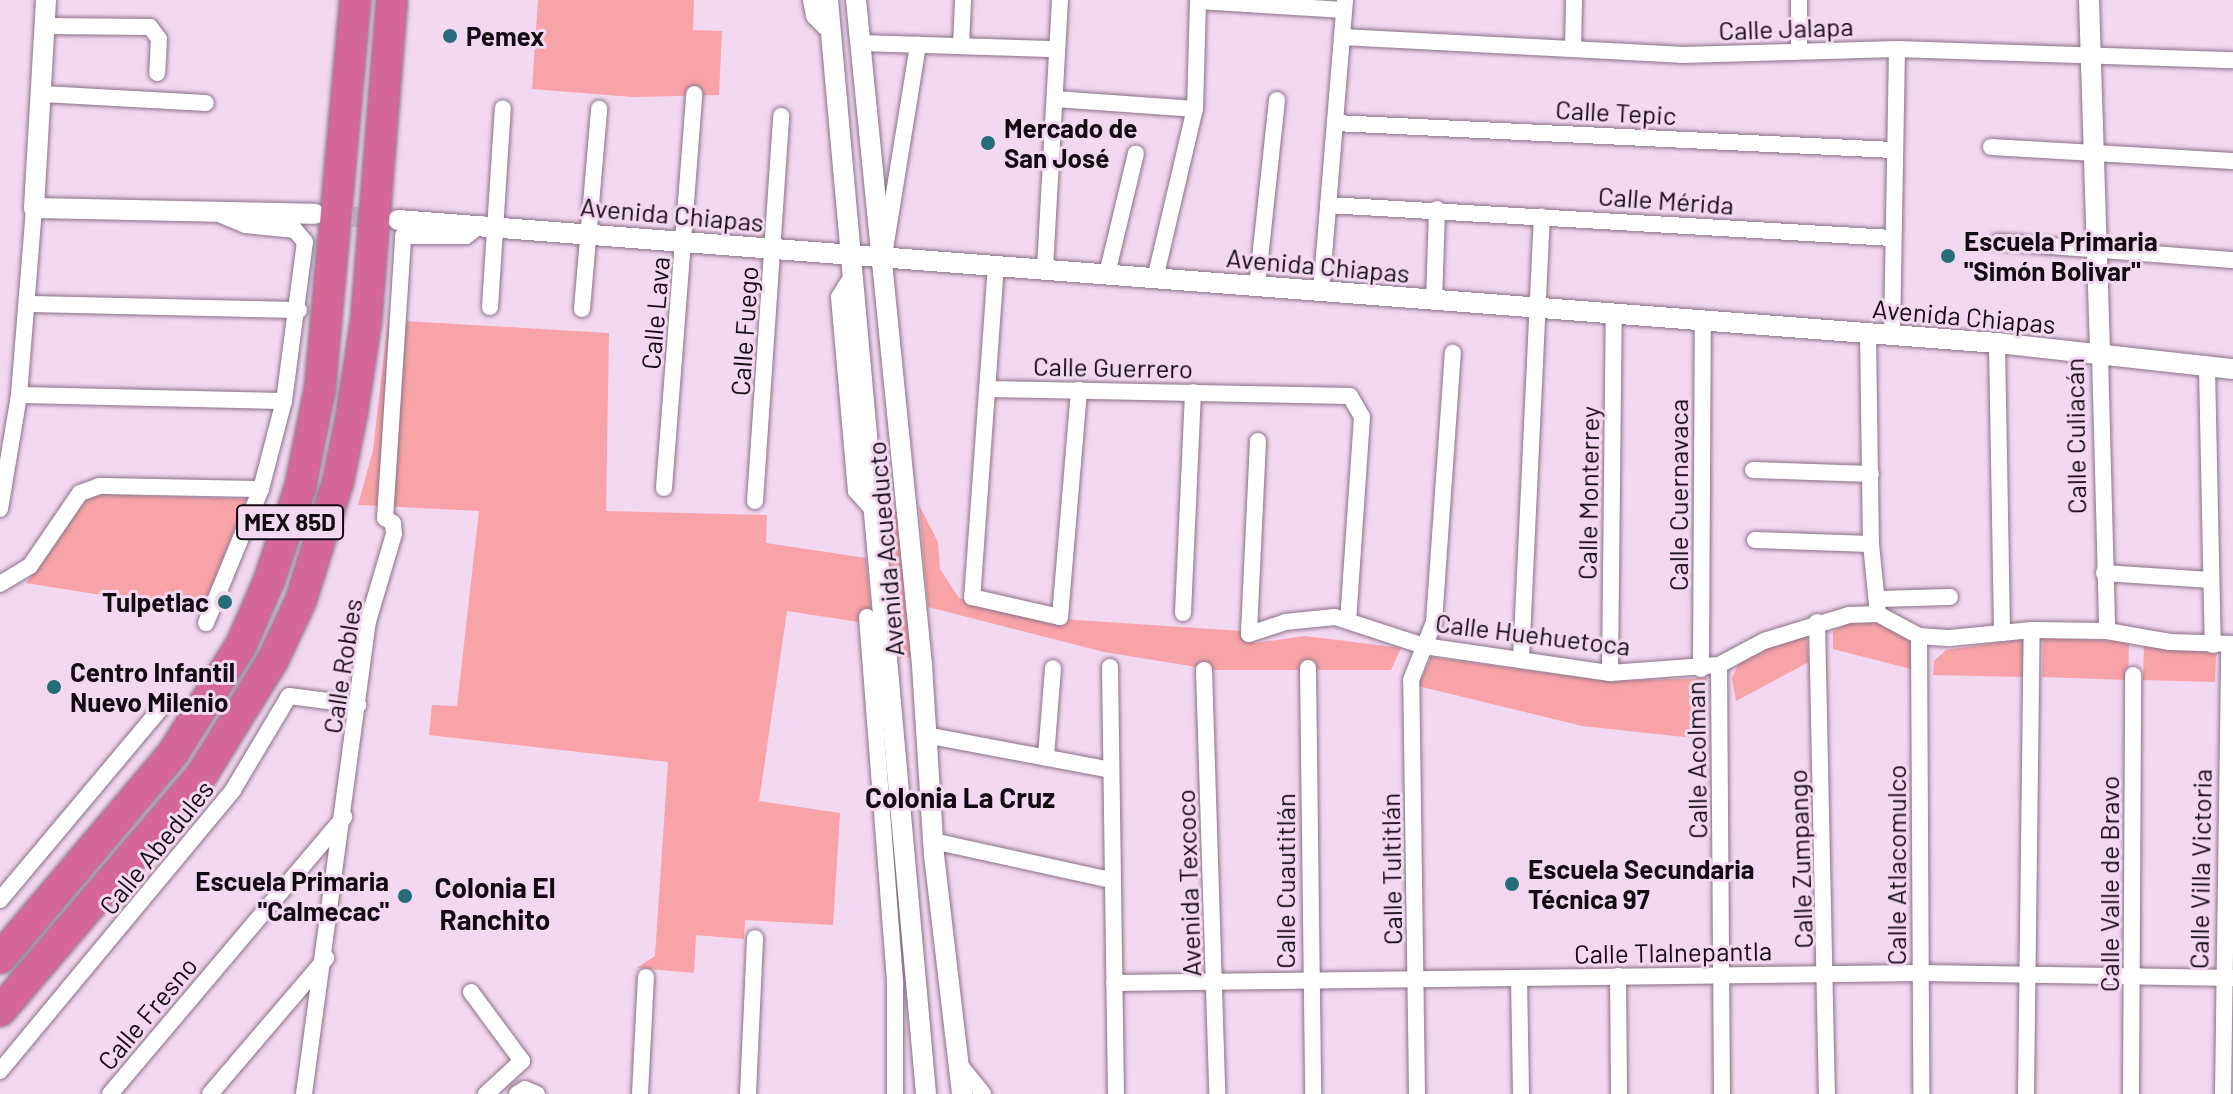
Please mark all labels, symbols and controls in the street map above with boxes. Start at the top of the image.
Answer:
street label: Calle Jalapa [1718,10,1854,46]
place label: Pemex [466,20,544,52]
marker: Pemex [441,27,459,45]
street label: Calle Tepic [1555,93,1677,131]
place label: Mercado de San José [1004,112,1137,174]
marker: Mercado de San José [979,134,997,152]
street label: Calle Mérida [1597,180,1735,220]
street label: Avenida Chiapas [579,190,765,238]
place label: Escuela Primaria "Simón Bolivar" [1964,225,2158,286]
street label: Avenida Chiapas [1225,241,1411,289]
marker: Escuela Primaria "Simón Bolivar" [1939,247,1957,265]
street label: Calle Lava [635,255,675,371]
street label: Calle Fuego [724,265,764,397]
street label: Avenida Chiapas [1871,292,2057,340]
street label: Calle Guerrero [1033,350,1193,384]
street label: Calle Culiacán [2058,358,2092,514]
street label: Calle Cuernavaca [1662,399,1694,591]
street label: Calle Monterrey [1571,406,1605,580]
street label: Avenida Acueducto [860,440,910,658]
road number: MEX 85D [236,502,344,542]
place label: Tulpetlac [102,586,209,618]
marker: Tulpetlac [216,593,234,611]
street label: Calle Robles [316,596,368,736]
street label: Calle Huehuetoca [1434,607,1632,661]
place label: Centro Infantil Nuevo Milenio [70,656,235,718]
marker: Centro Infantil Nuevo Milenio [45,678,63,696]
street label: Calle Acolman [1679,681,1713,839]
street label: Calle Atlacomulco [1880,765,1912,965]
street label: Calle Zumpango [1781,769,1819,949]
street label: Calle Villa Victoria [2183,769,2217,969]
street label: Calle Abedules [92,774,220,920]
street label: Calle Valle de Bravo [2093,776,2125,992]
district label: Colonia La Cruz [865,780,1055,814]
street label: Avenida Texcoco [1169,789,1207,977]
street label: Calle Cuautitlán [1269,793,1301,969]
street label: Calle Tultitlán [1374,793,1408,945]
place label: Escuela Secundaria Técnica 97 [1528,853,1755,914]
place label: Escuela Primaria "Calmecac" [195,865,389,926]
district label: Colonia El Ranchito [434,870,556,936]
marker: Escuela Secundaria Técnica 97 [1503,875,1521,893]
marker: Escuela Primaria "Calmecac" [396,887,414,905]
street label: Calle Tlalnepantla [1574,935,1772,969]
street label: Calle Fresno [91,950,203,1076]

